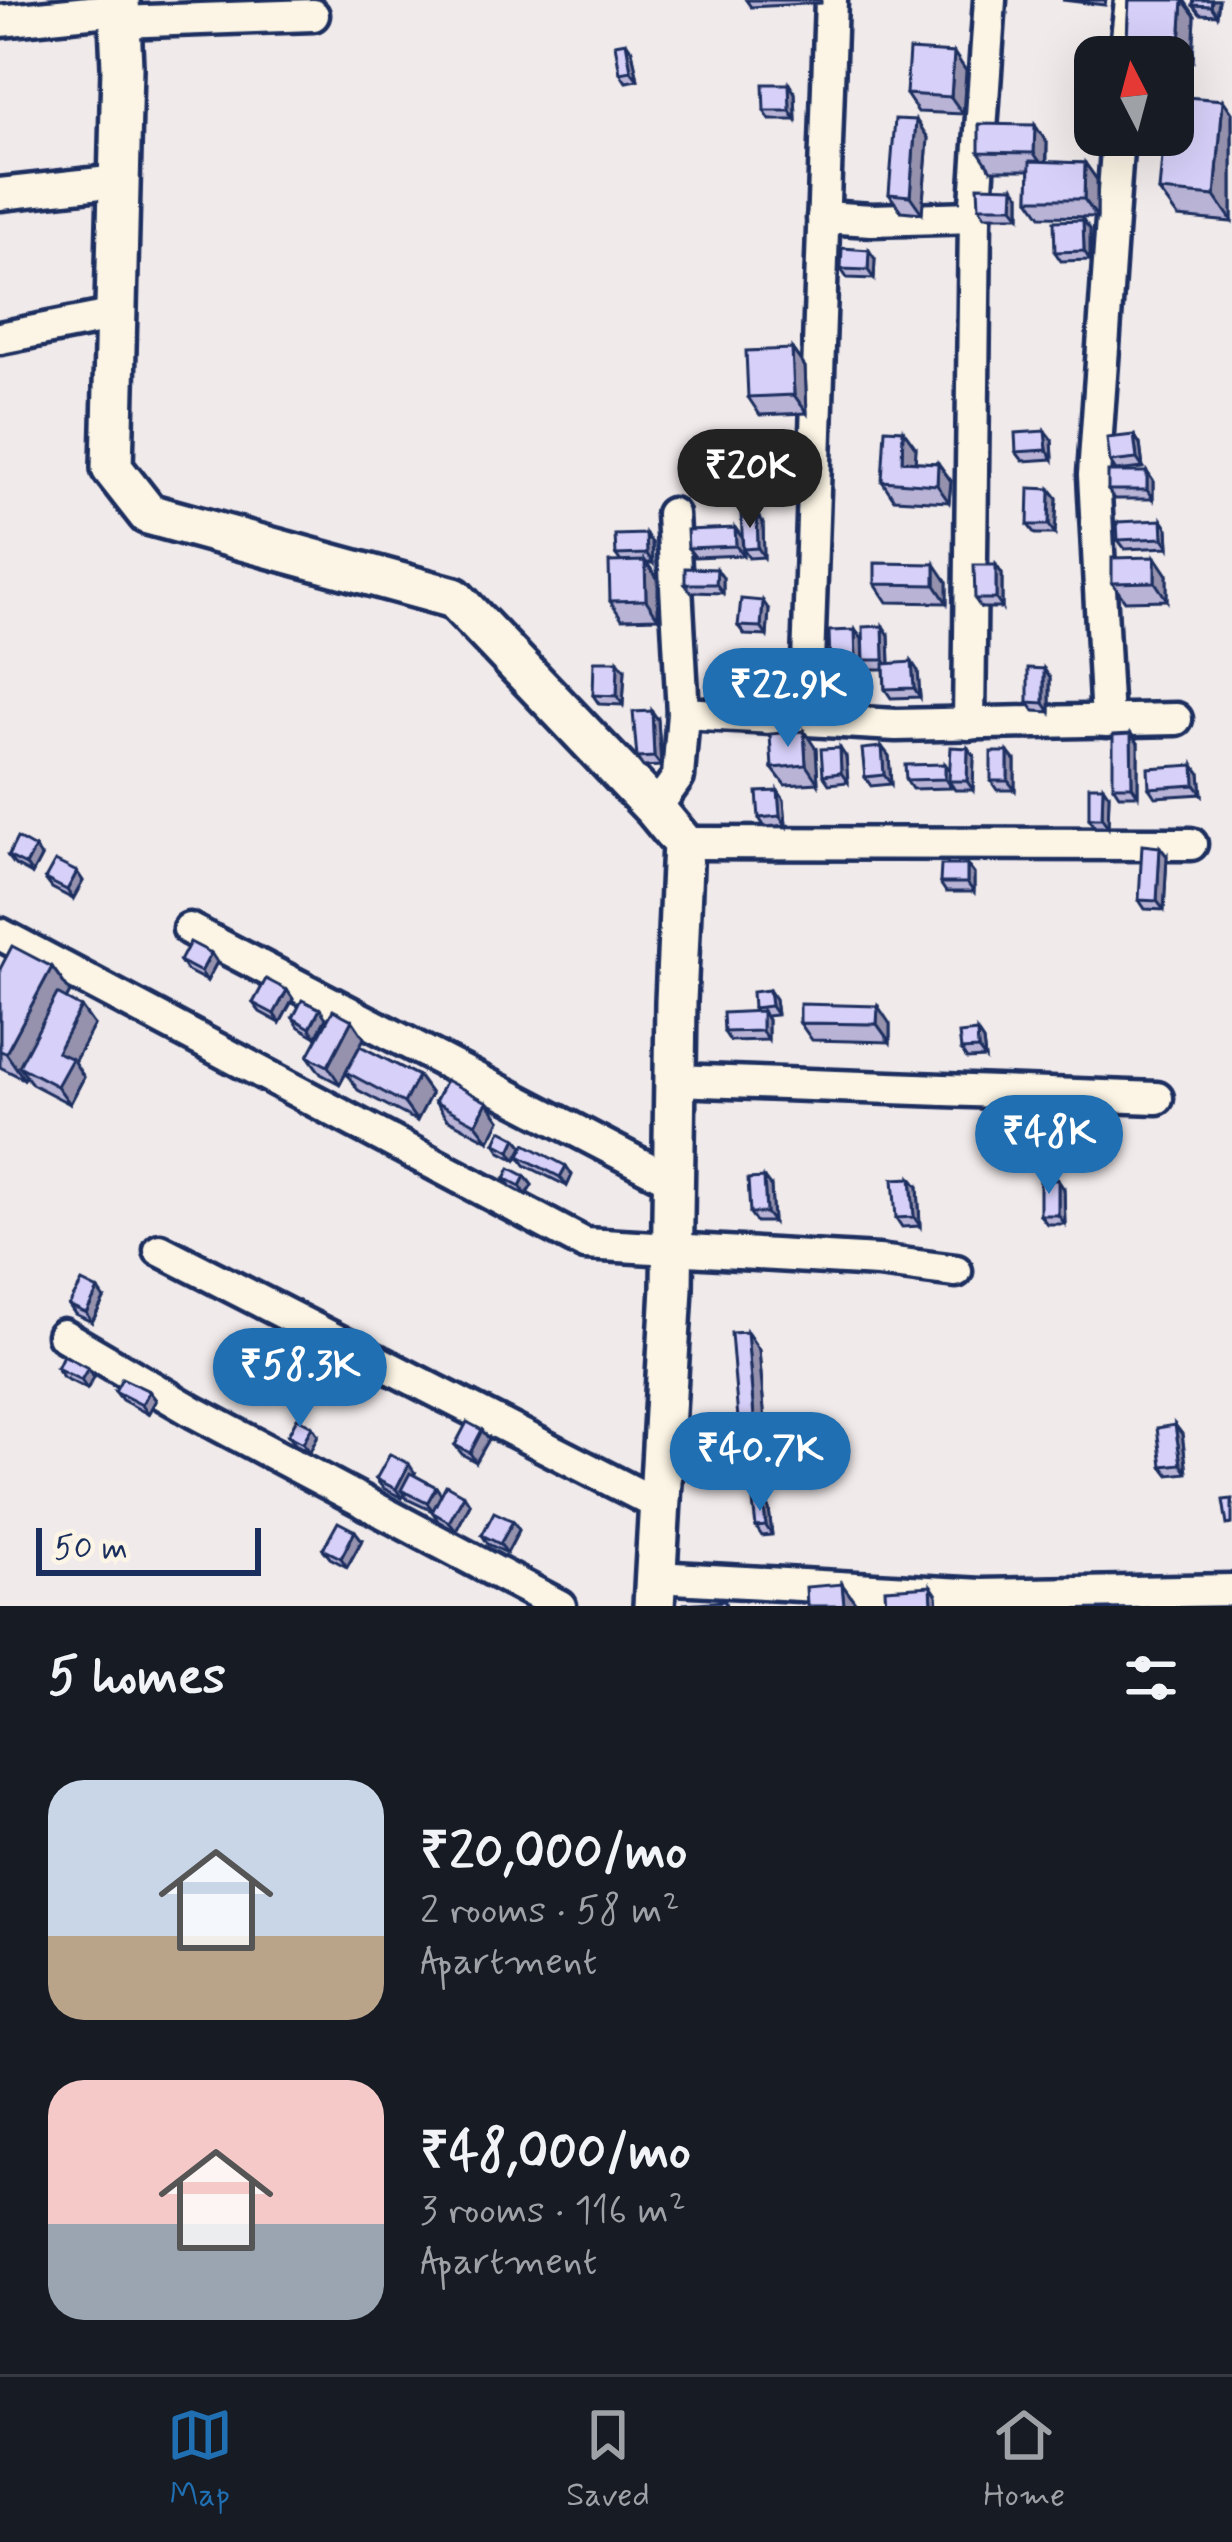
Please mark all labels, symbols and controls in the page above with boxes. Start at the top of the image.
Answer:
north arrow [1074,36,1194,156]
map controls [1074,36,1194,156]
pin: ₹20K [679,429,821,531]
text: ₹20K [704,442,796,493]
pin: ₹22.9K [690,648,886,750]
text: ₹22.9K [730,661,846,712]
pin: ₹48K [978,1095,1120,1197]
text: ₹48K [1002,1108,1096,1159]
pin: ₹58.3K [202,1328,398,1430]
text: ₹58.3K [240,1341,360,1392]
pin: ₹40.7K [662,1412,858,1514]
text: ₹40.7K [697,1425,823,1476]
scale bar [36,1522,261,1575]
text: 50 m [54,1527,128,1571]
text: 5 homes [48,1645,226,1711]
icon: filters [1118,1645,1184,1711]
text: ₹20,000/mo [420,1820,687,1886]
icon: home [144,1828,288,1972]
text: 2 rooms · 58 m² [420,1886,680,1937]
text: Apartment [420,1937,597,1988]
text: ₹48,000/mo [420,2120,691,2186]
icon: home [144,2128,288,2272]
text: 3 rooms · 116 m² [420,2186,686,2237]
text: Apartment [420,2237,597,2288]
tab: Map [167,2402,233,2518]
tab: Saved [566,2402,650,2518]
tab: Home [983,2402,1065,2518]

